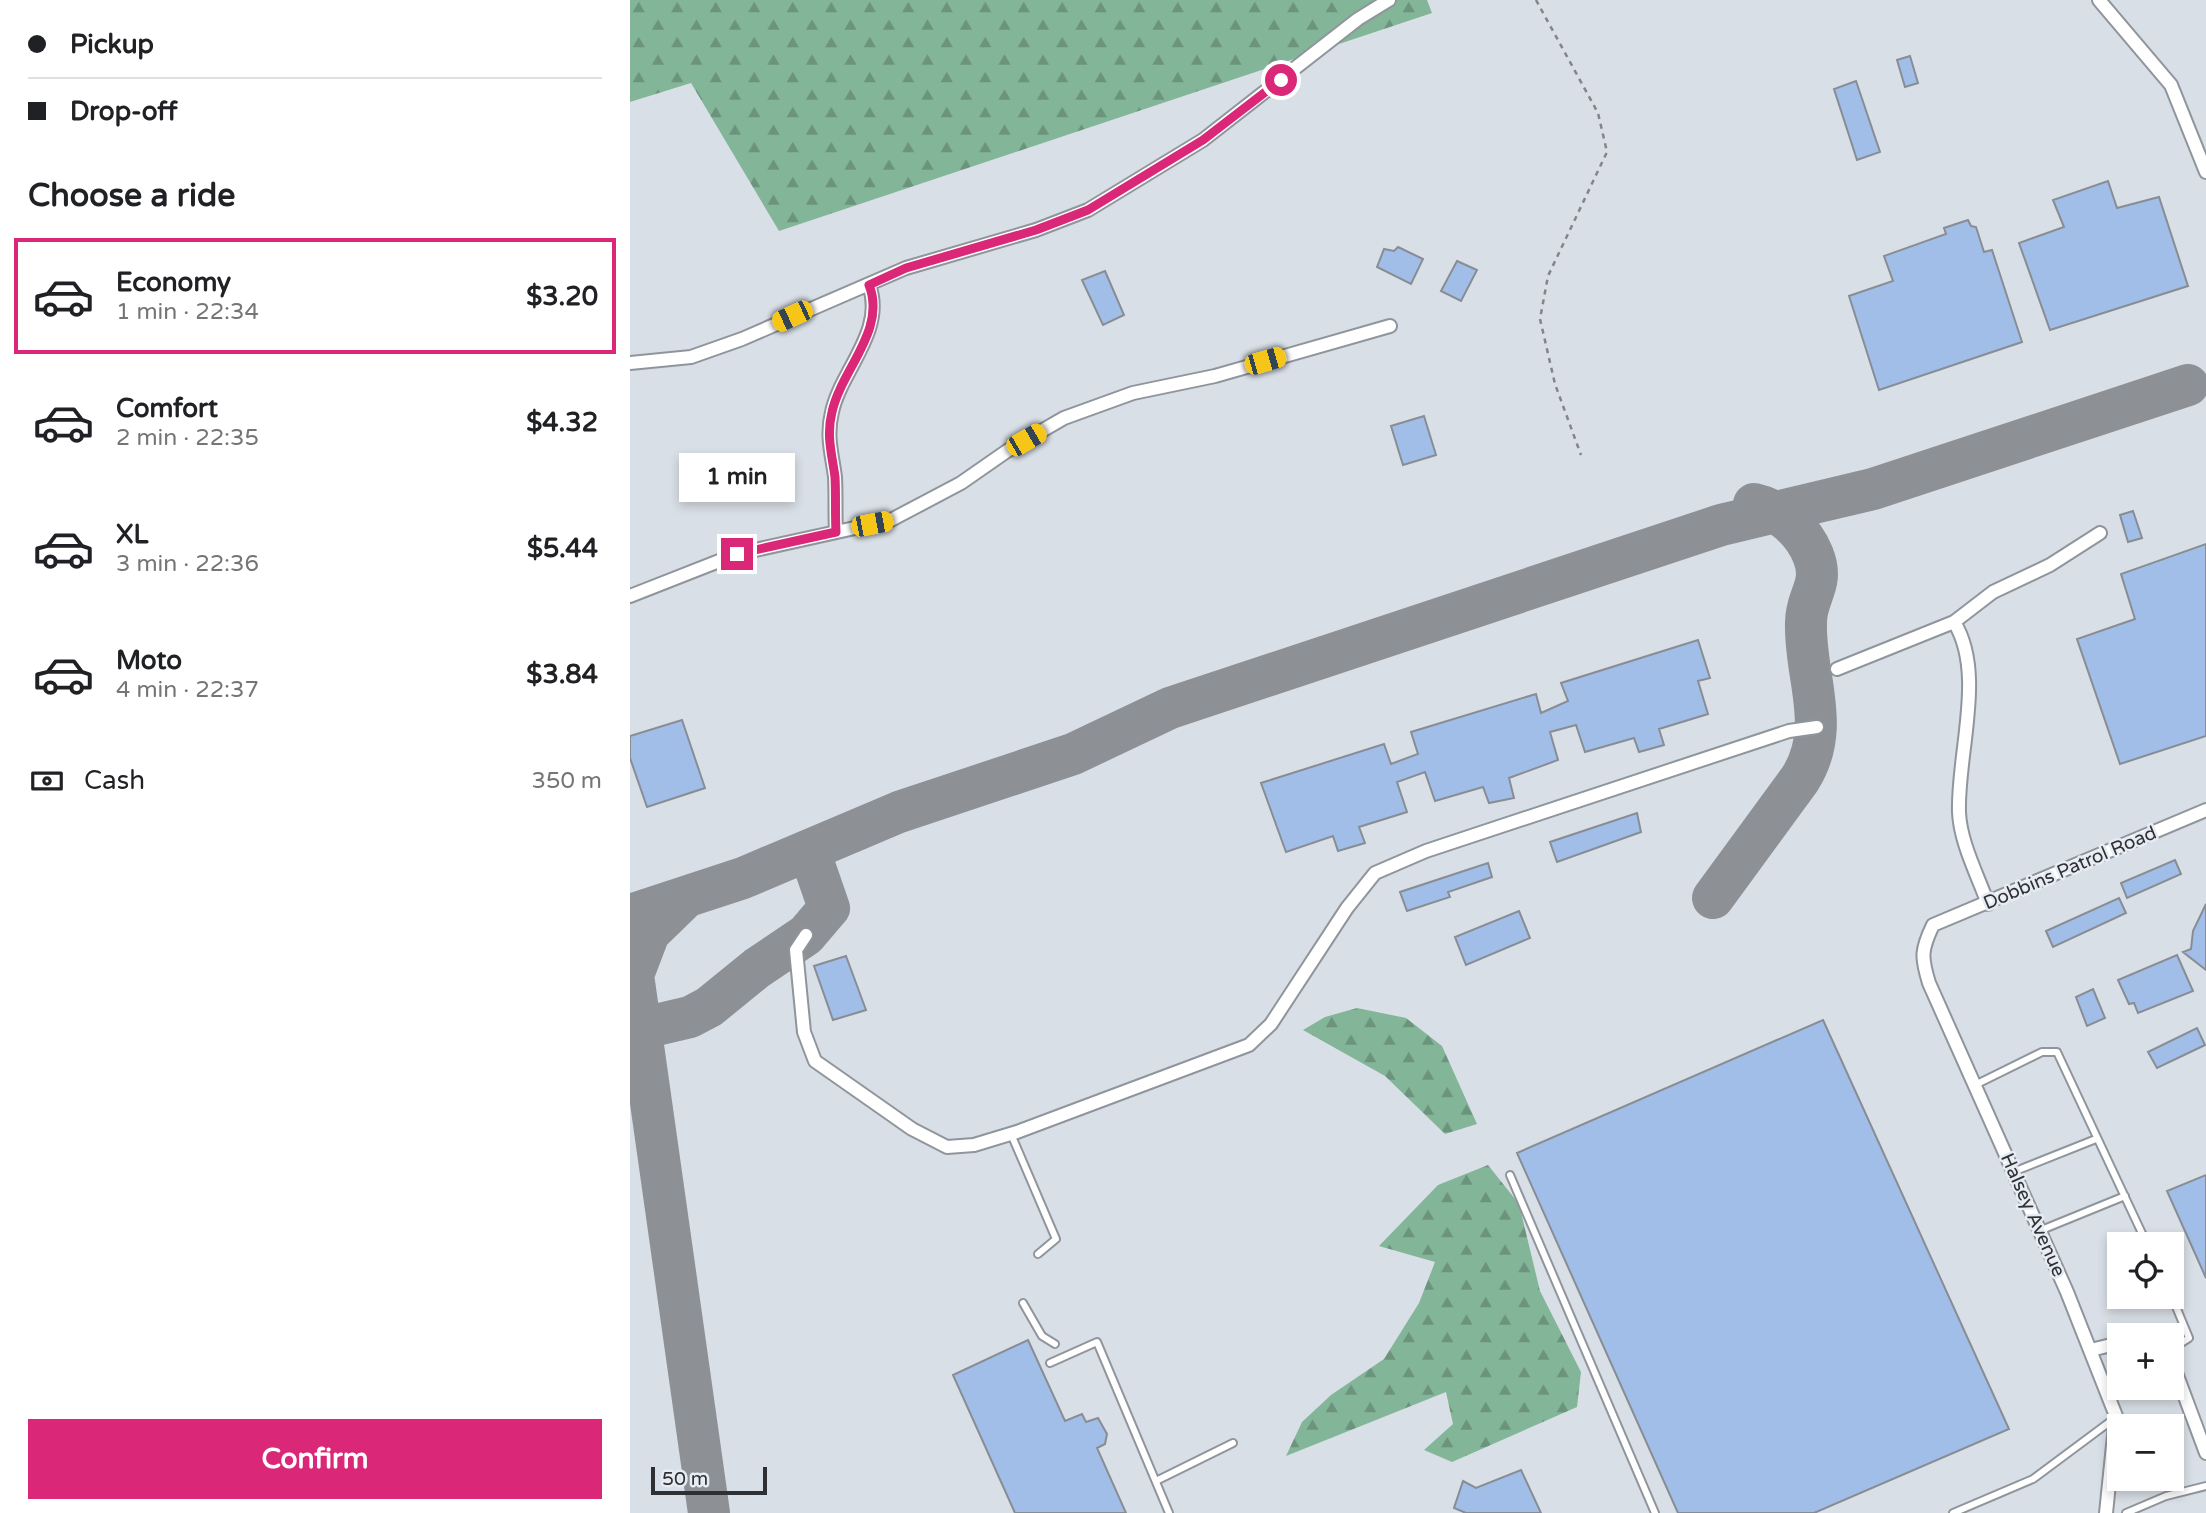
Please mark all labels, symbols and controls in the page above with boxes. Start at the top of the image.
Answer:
text: Pickup [70,29,154,60]
route start [1265,64,1297,96]
text: Drop-off [70,96,177,127]
text: Choose a ride [28,177,235,215]
icon: car [32,265,95,328]
text: Economy [116,267,231,298]
text: $3.20 [526,281,598,312]
text: 1 min · 22:34 [116,298,259,326]
car [769,298,816,334]
car [1242,345,1289,377]
icon: car [32,391,95,454]
text: Comfort [116,393,218,424]
text: $4.32 [526,407,598,438]
car [1003,420,1050,460]
text: 2 min · 22:35 [116,424,259,452]
callout: 1 min [679,452,795,502]
text: 1 min [706,463,768,491]
car [850,510,895,538]
icon: car [32,517,95,580]
text: XL [116,519,148,550]
text: $5.44 [527,533,598,564]
route end [721,538,753,570]
text: 3 min · 22:36 [116,550,259,578]
icon: car [32,643,95,706]
text: Moto [116,645,182,676]
text: $3.84 [526,659,598,690]
text: 4 min · 22:37 [116,676,259,704]
icon: cash [28,762,66,800]
text: Cash [84,765,145,796]
text: 350 m [532,767,602,795]
street label: Dobbins Patrol Road [1980,822,2160,914]
street label: Halsey Avenue [1996,1150,2070,1280]
map controls [2107,1232,2184,1491]
button: locate [2107,1232,2184,1309]
button: + [2107,1323,2184,1400]
button: − [2107,1414,2184,1491]
button: Confirm [28,1419,602,1499]
scale bar [651,1464,766,1496]
text: 50 m [662,1468,708,1490]

